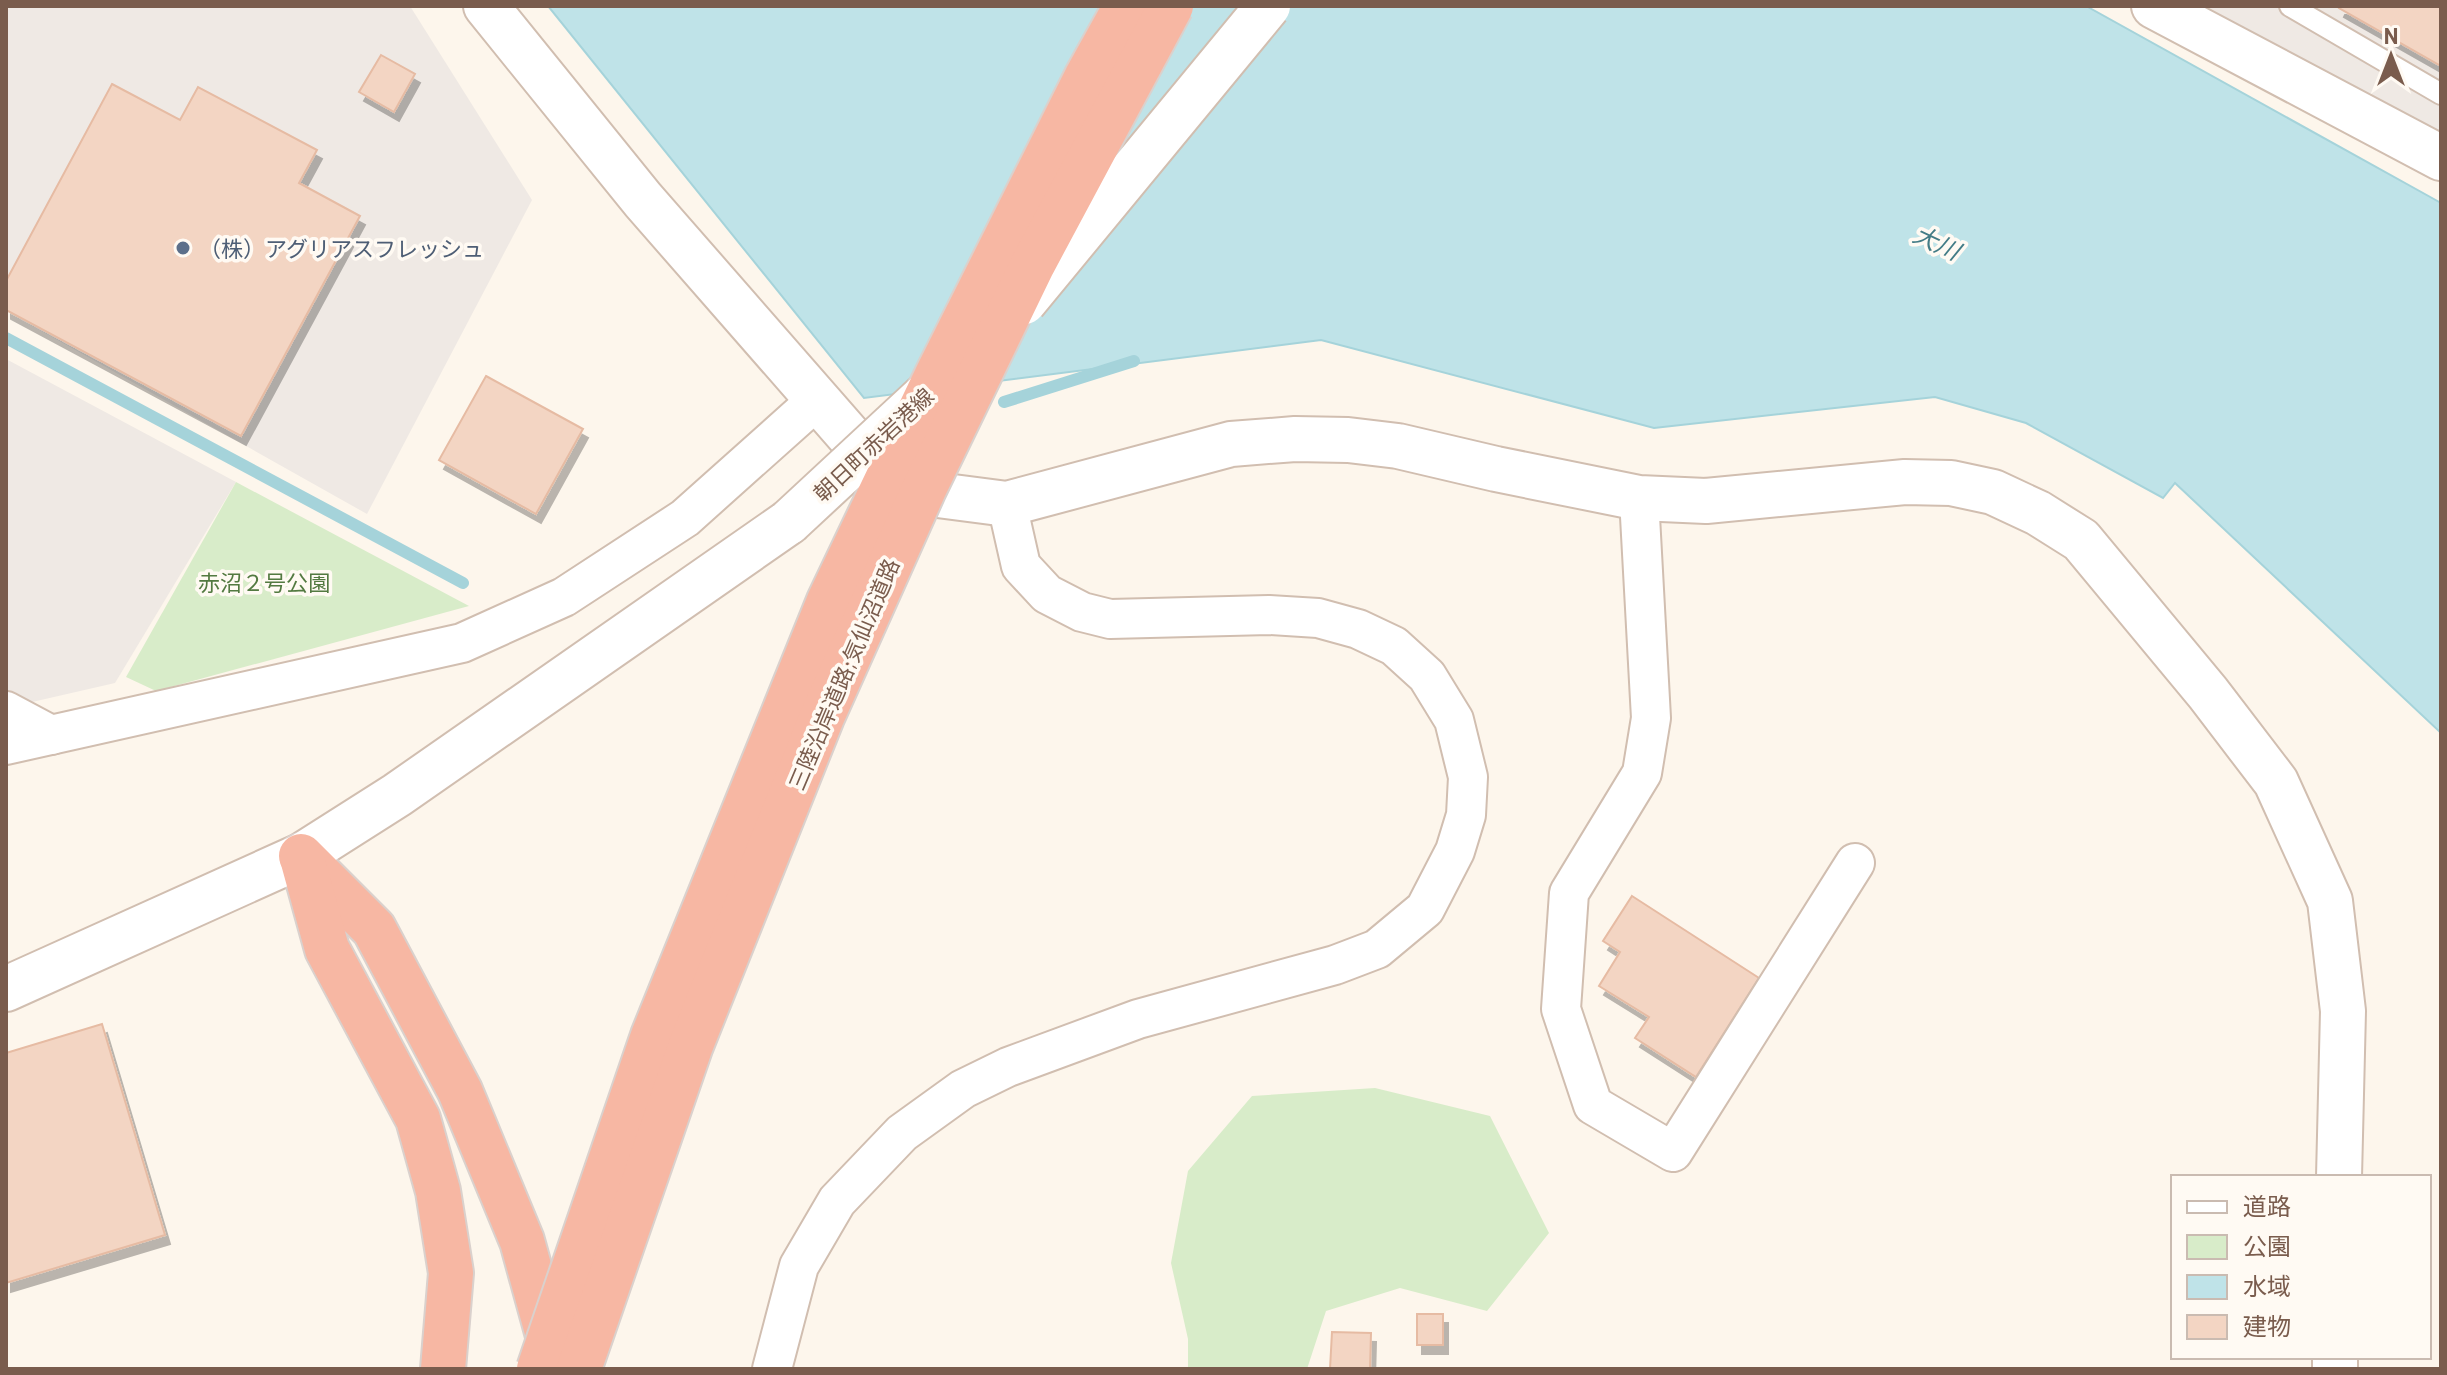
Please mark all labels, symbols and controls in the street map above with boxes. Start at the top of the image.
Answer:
north arrow [2351,16,2431,96]
text: N [2384,22,2398,48]
water label: 大川 [1909,219,1968,267]
place label: （株）アグリアスフレッシュ [199,235,484,261]
marker: （株）アグリアスフレッシュ [174,239,192,257]
street label: 朝日町赤岩港線 [808,382,938,506]
street label: 三陸沿岸道路;気仙沼道路 [782,554,904,794]
park label: 赤沼２号公園 [198,569,330,595]
legend [2171,1175,2431,1359]
text: 道路 [2243,1191,2291,1220]
text: 公園 [2243,1231,2291,1260]
text: 水域 [2243,1271,2291,1300]
text: 建物 [2243,1311,2291,1340]

